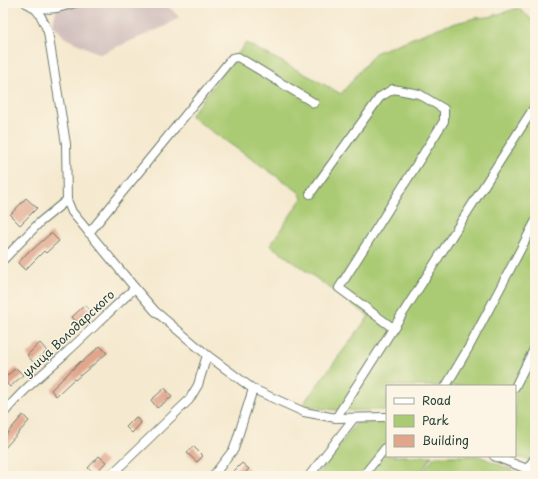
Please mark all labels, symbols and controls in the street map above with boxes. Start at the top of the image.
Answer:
street label: улица Володарского [18,285,118,381]
legend [386,385,516,457]
text: Road [422,391,451,409]
text: Park [422,411,449,429]
text: Building [422,431,469,449]

